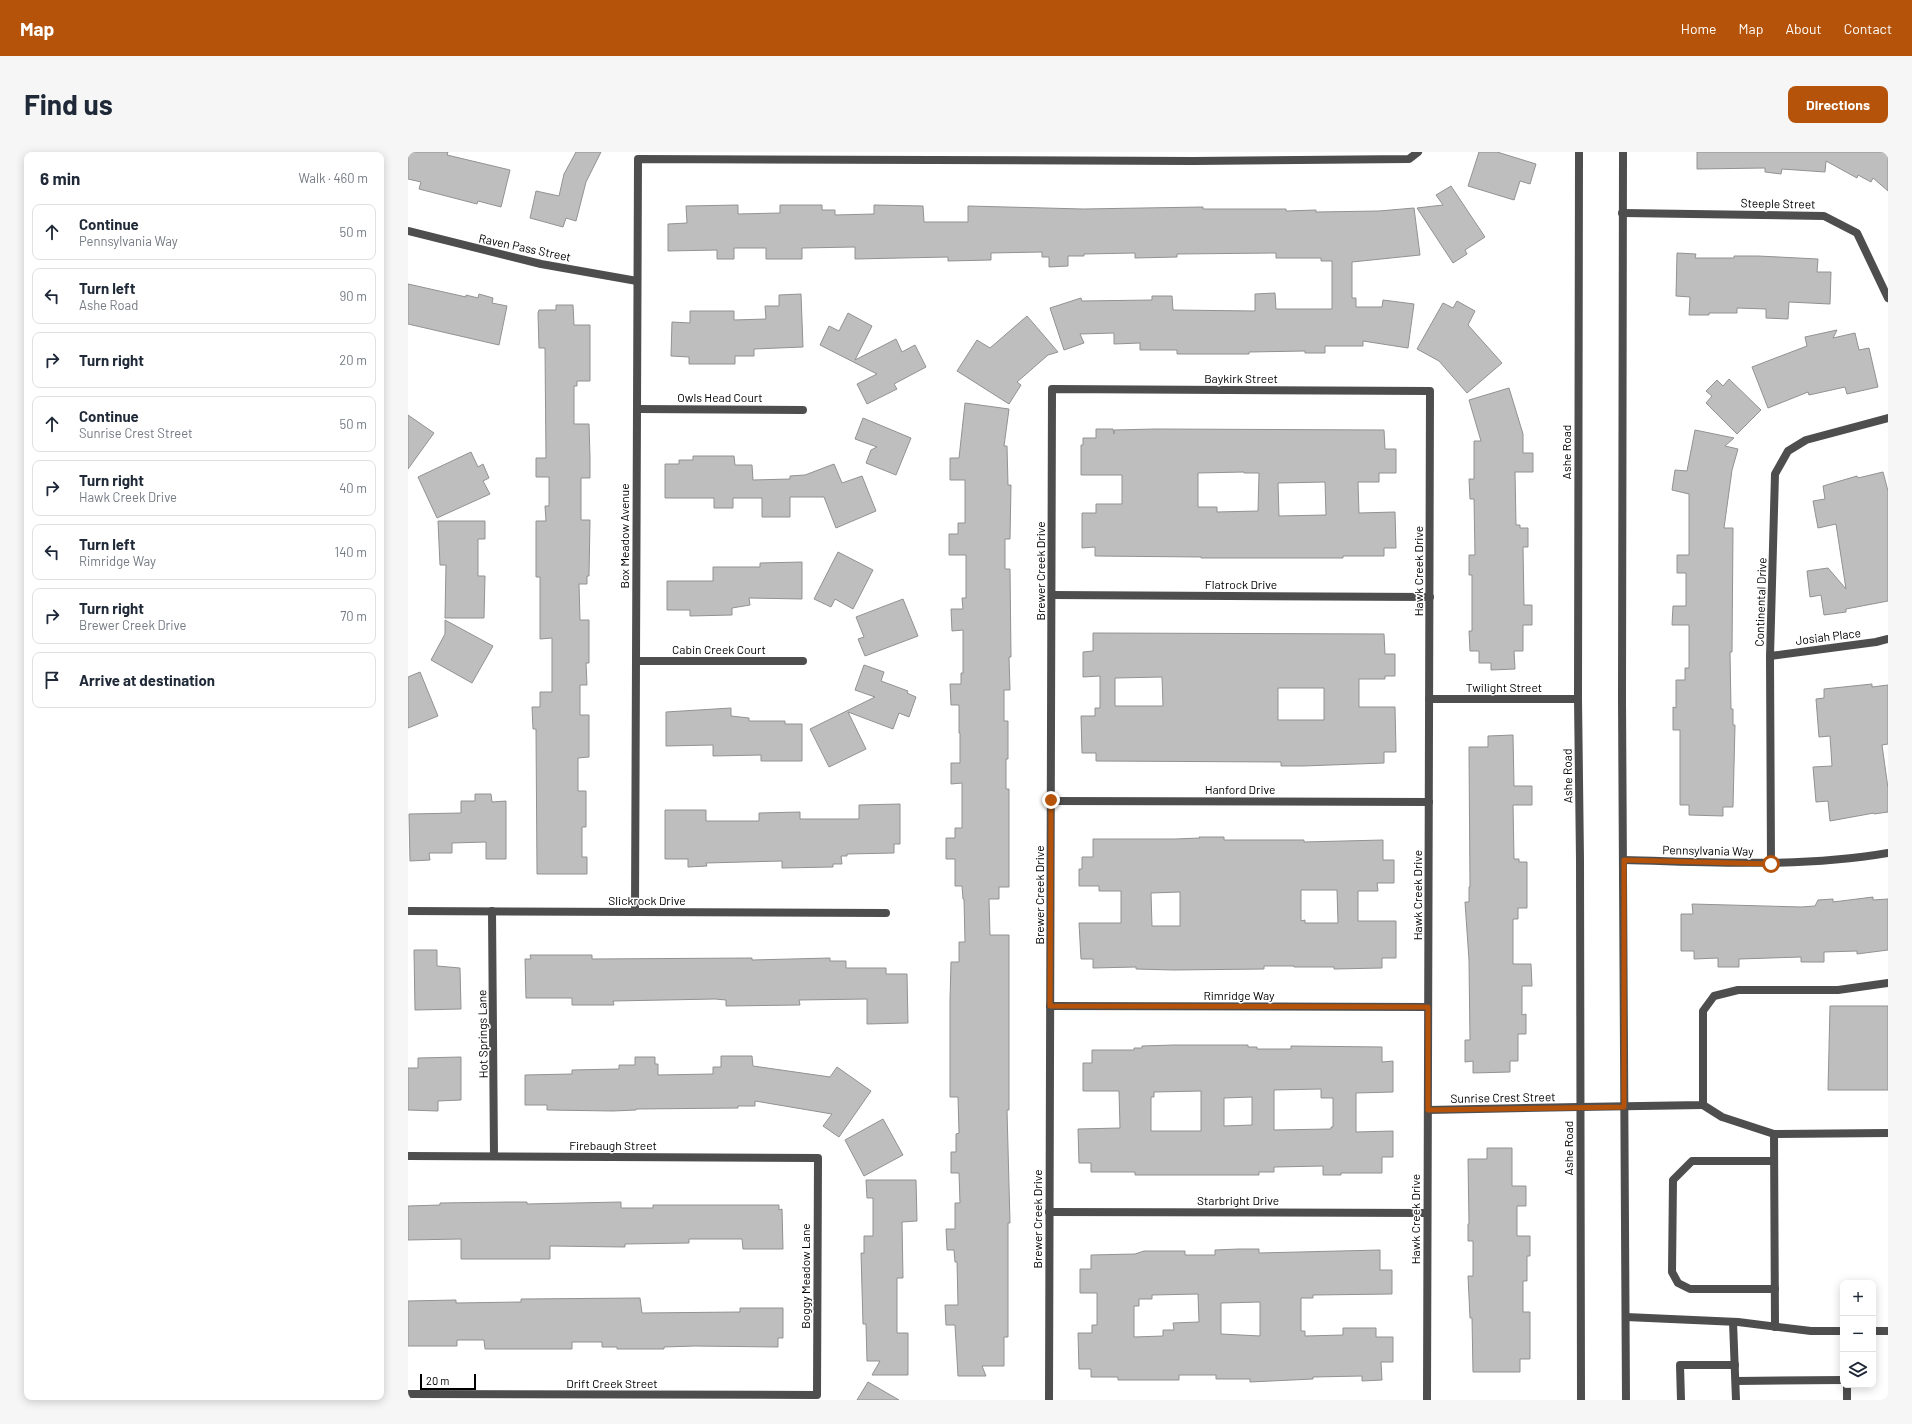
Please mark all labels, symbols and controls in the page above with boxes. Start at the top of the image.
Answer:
text: Map [20,17,54,40]
text: Home [1681,20,1717,37]
text: Map [1739,20,1763,37]
text: About [1785,20,1822,37]
text: Contact [1844,20,1892,37]
button: Directions [1788,86,1888,123]
text: Find us [24,87,113,121]
text: 6 min [40,168,80,188]
text: Walk · 460 m [299,170,368,186]
street label: Steeple Street [1740,195,1816,211]
text: Continue [79,215,139,233]
icon: ahead [41,221,63,243]
text: 50 m [340,224,367,240]
street label: Raven Pass Street [478,230,572,264]
text: Pennsylvania Way [79,233,178,249]
text: Turn left [79,279,135,297]
icon: left [41,285,63,307]
text: 90 m [340,288,367,304]
text: Ashe Road [79,297,138,313]
icon: right [41,349,63,371]
text: Turn right [79,351,144,369]
text: 20 m [339,352,367,368]
street label: Baykirk Street [1204,371,1278,385]
street label: Owls Head Court [677,390,763,404]
text: Continue [79,407,139,425]
icon: ahead [41,413,63,435]
text: 50 m [340,416,367,432]
text: Sunrise Crest Street [79,425,193,441]
street label: Ashe Road [1559,425,1573,479]
text: Turn right [79,471,144,489]
icon: right [41,477,63,499]
text: 40 m [339,480,367,496]
street label: Box Meadow Avenue [617,483,631,589]
text: Hawk Creek Drive [79,489,177,505]
street label: Brewer Creek Drive [1033,521,1047,621]
street label: Hawk Creek Drive [1411,526,1425,616]
text: Turn left [79,535,135,553]
icon: left [41,541,63,563]
text: 140 m [335,544,367,560]
text: Rimridge Way [79,553,156,569]
street label: Continental Drive [1751,557,1769,647]
street label: Flatrock Drive [1205,577,1277,591]
text: Turn right [79,599,144,617]
icon: right [41,605,63,627]
text: 70 m [340,608,367,624]
text: Brewer Creek Drive [79,617,186,633]
street label: Josiah Place [1794,625,1862,647]
street label: Cabin Creek Court [672,642,766,656]
icon: arrive [41,669,63,691]
text: Arrive at destination [79,671,215,689]
street label: Twilight Street [1466,680,1542,694]
street label: Ashe Road [1560,748,1574,804]
street label: Hanford Drive [1205,782,1275,796]
route end [1042,791,1060,809]
street label: Pennsylvania Way [1662,842,1754,858]
street label: Brewer Creek Drive [1032,845,1046,945]
street label: Hawk Creek Drive [1410,850,1424,940]
route start [1762,855,1780,873]
street label: Slickrock Drive [608,893,686,907]
street label: Rimridge Way [1203,988,1275,1002]
street label: Hot Springs Lane [474,989,490,1079]
street label: Sunrise Crest Street [1450,1089,1556,1105]
street label: Ashe Road [1561,1121,1575,1175]
street label: Firebaugh Street [569,1138,657,1152]
street label: Brewer Creek Drive [1030,1169,1044,1269]
street label: Hawk Creek Drive [1408,1174,1422,1264]
street label: Starbright Drive [1197,1193,1279,1207]
street label: Boggy Meadow Lane [798,1223,812,1329]
map controls [1840,1280,1876,1388]
button: + [1840,1280,1876,1316]
button: − [1840,1316,1876,1352]
button: layers [1840,1352,1876,1388]
scale bar [420,1372,476,1391]
text: 20 m [426,1374,449,1387]
street label: Drift Creek Street [566,1376,658,1390]

